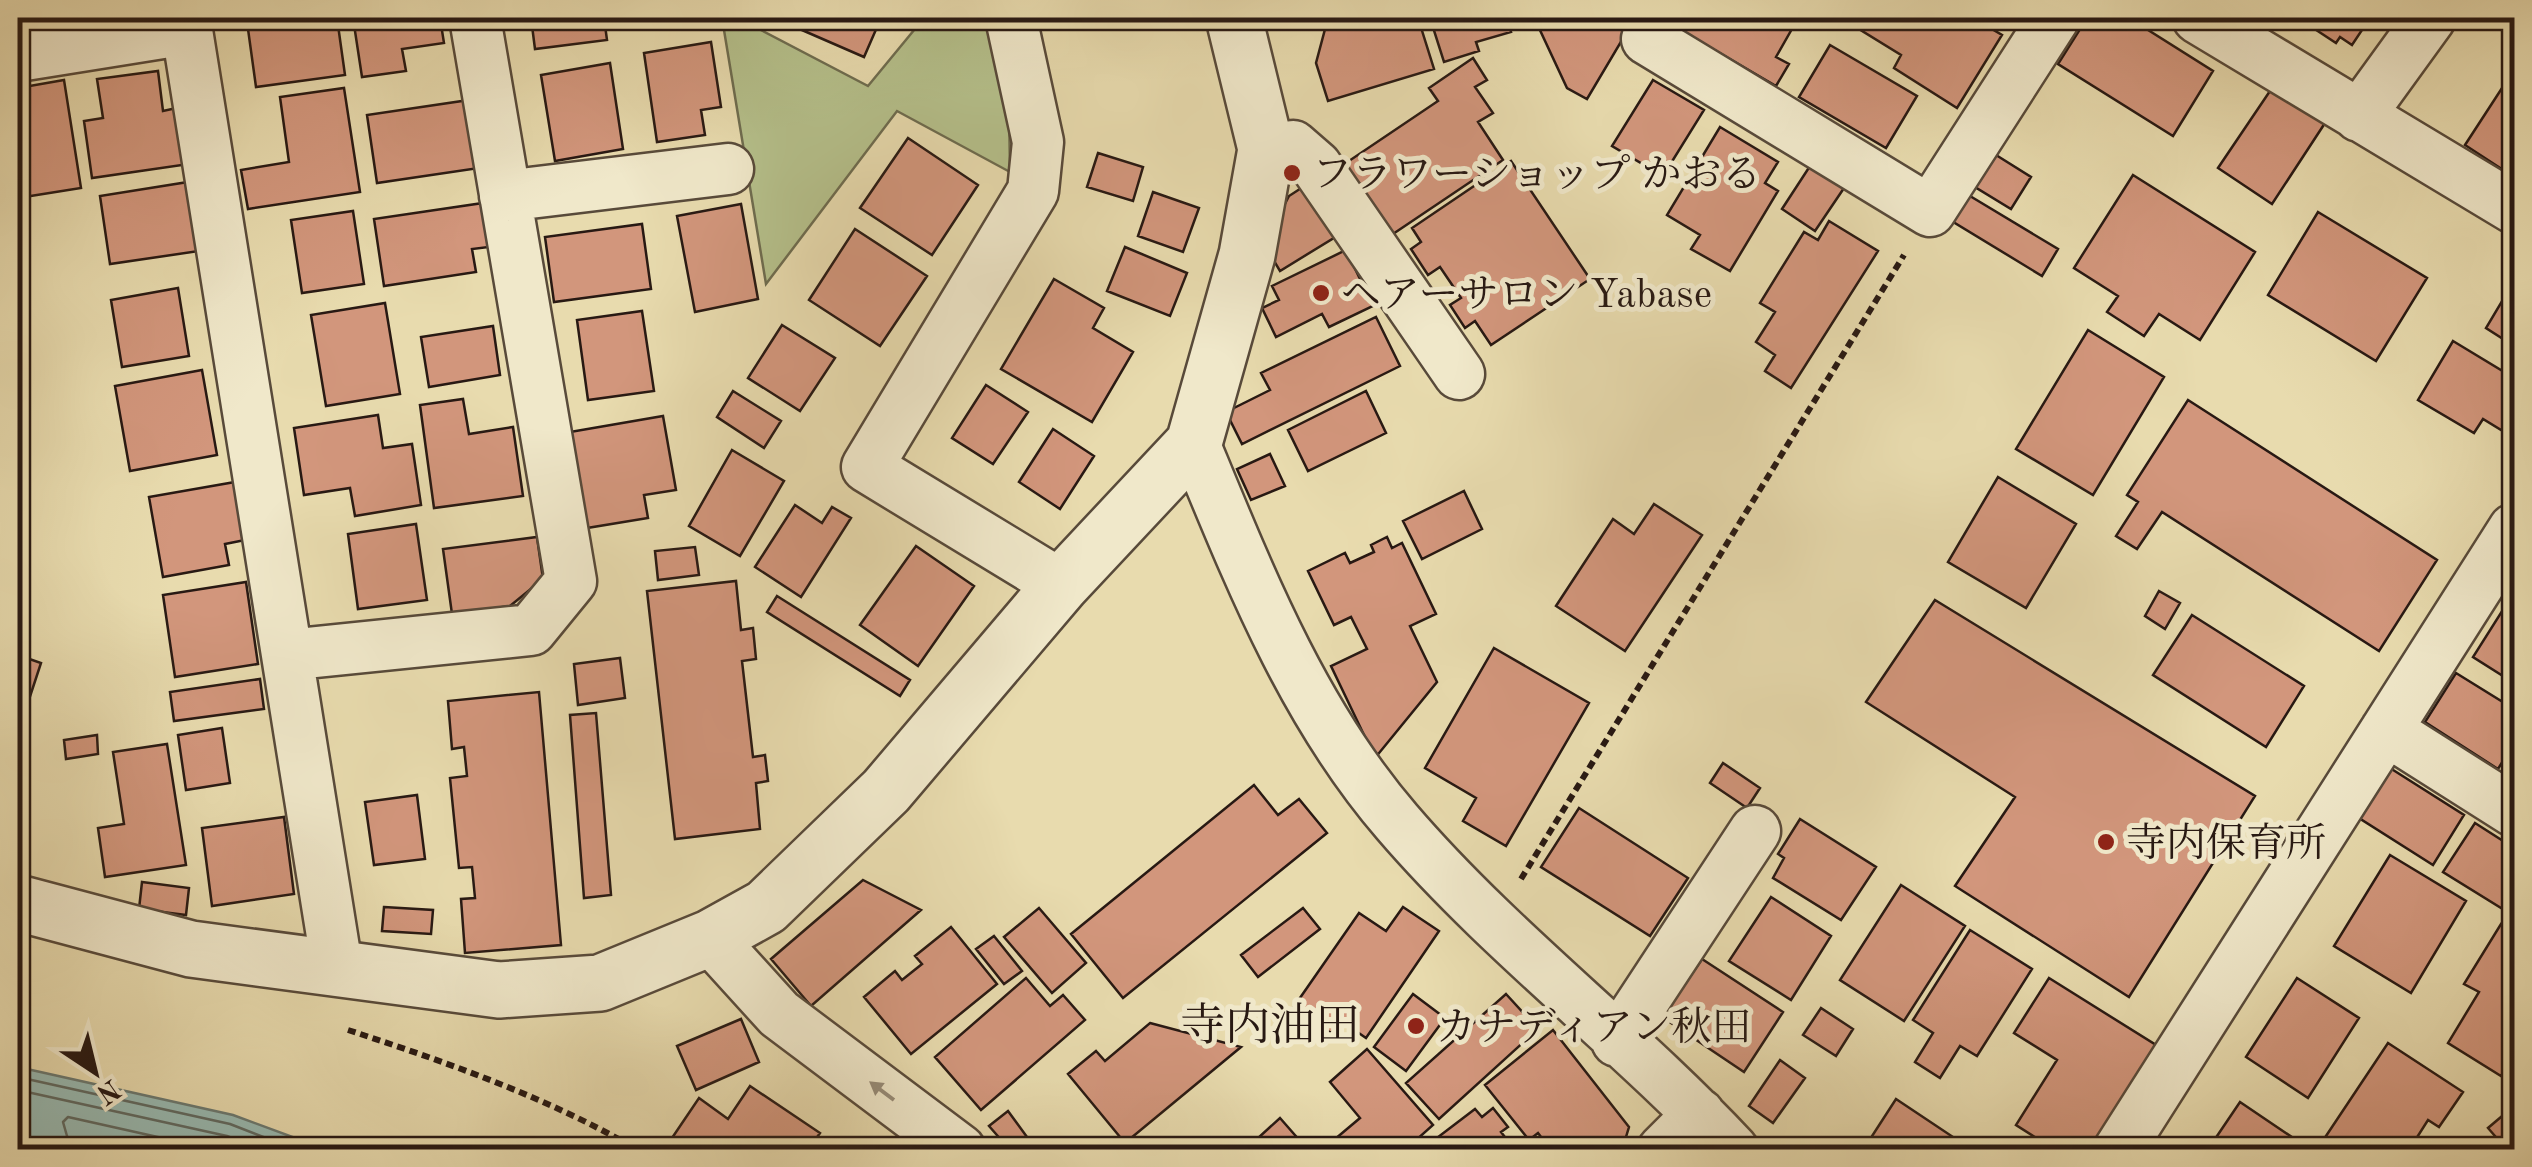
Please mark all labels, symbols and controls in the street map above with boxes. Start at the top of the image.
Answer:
place label: フラワーショップ かおる [1312,154,1762,197]
marker: フラワーショップ かおる [1281,162,1303,184]
place label: ヘアーサロン Yabase [1341,276,1712,317]
marker: ヘアーサロン Yabase [1310,282,1332,304]
place label: 寺内保育所 [2126,822,2326,866]
marker: 寺内保育所 [2095,831,2117,853]
district label: 寺内油田 [1180,1002,1360,1051]
place label: カナディアン秋田 [1436,1006,1751,1050]
marker: カナディアン秋田 [1405,1015,1427,1037]
north arrow [45,1022,145,1122]
text: N [90,1072,124,1108]
one-way arrow [869,1082,895,1102]

